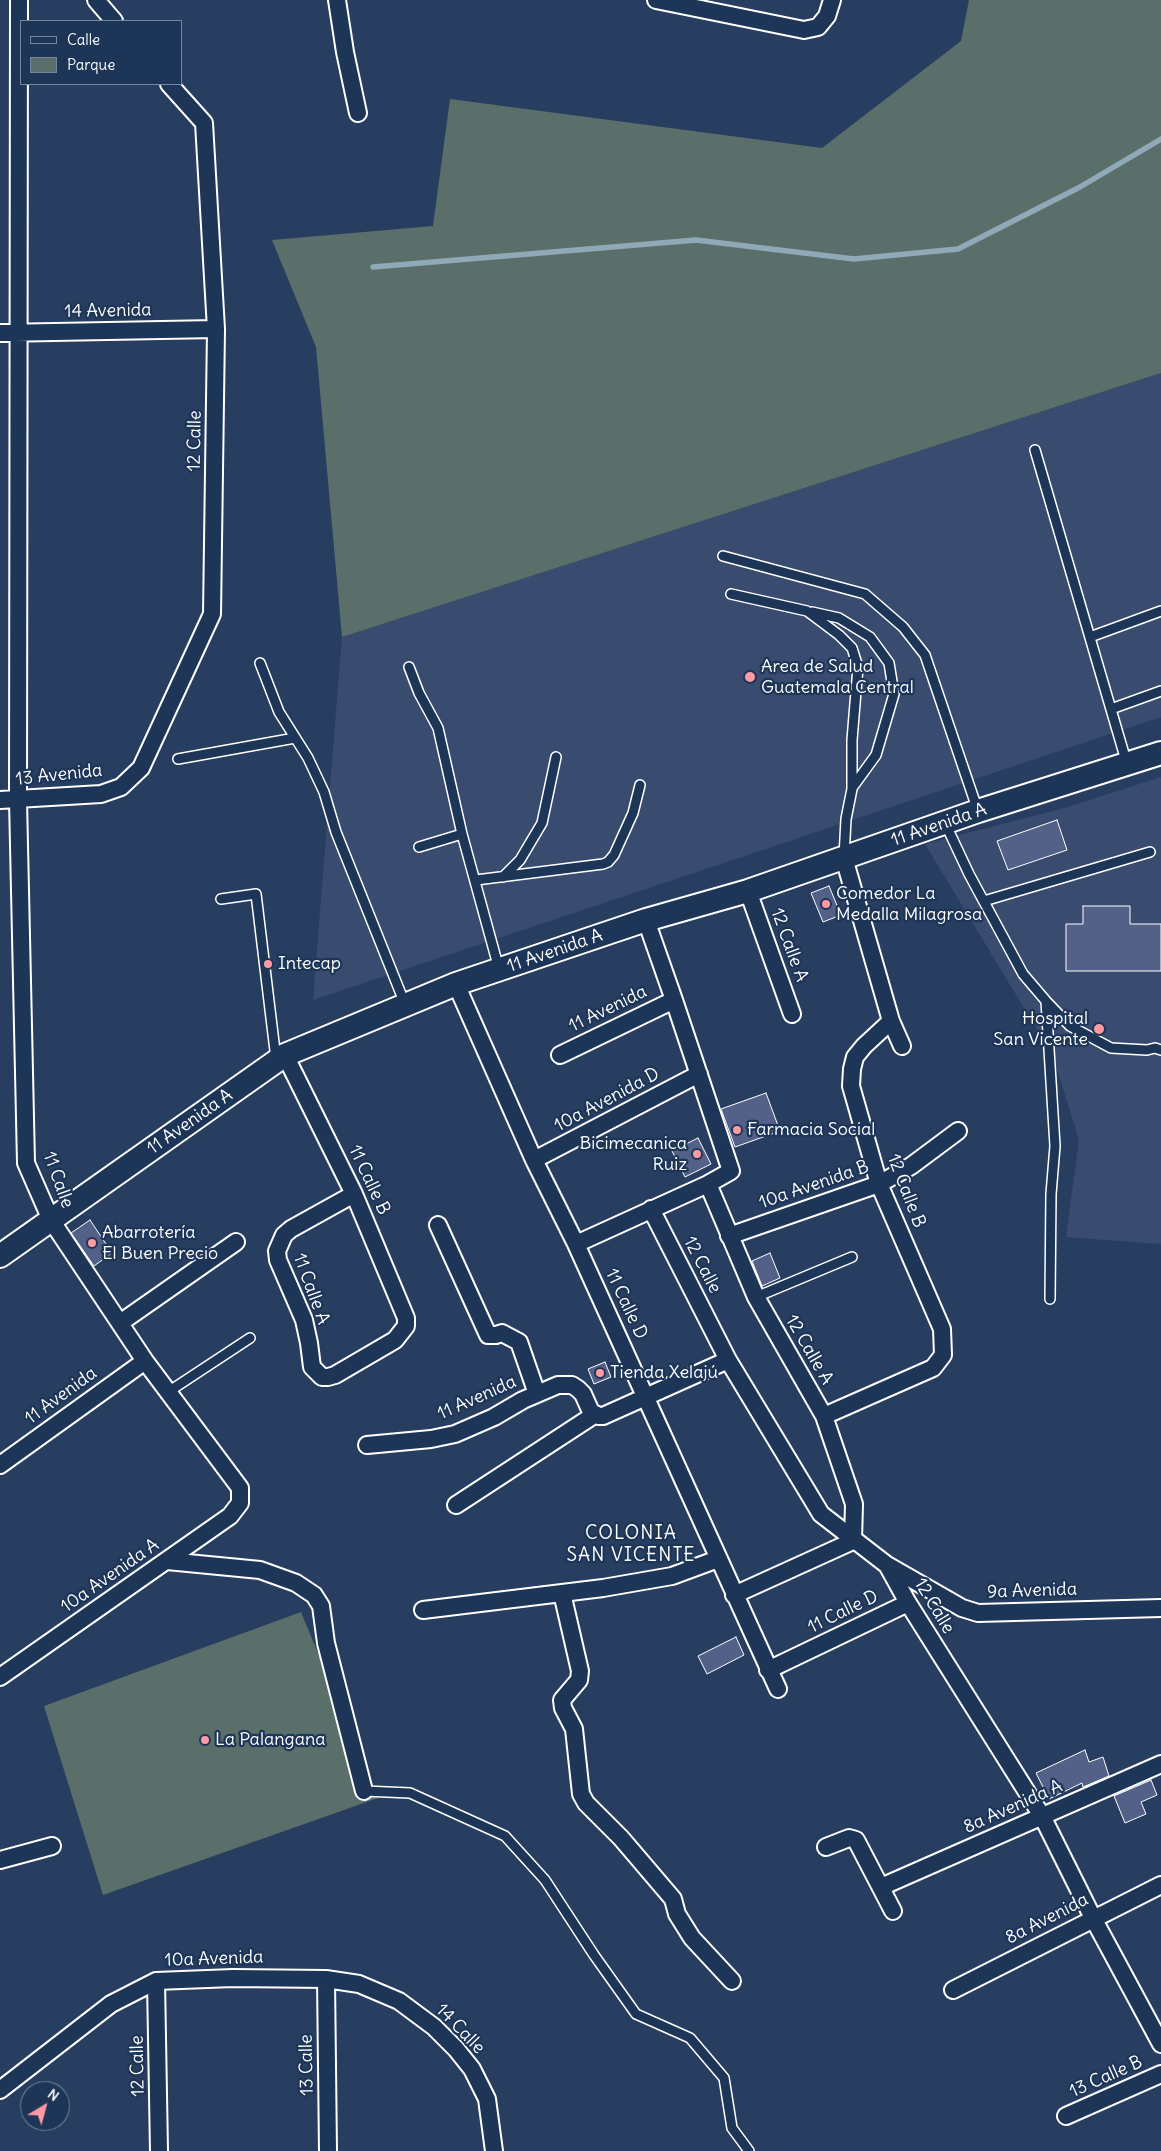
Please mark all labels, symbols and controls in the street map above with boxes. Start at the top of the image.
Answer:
legend [20,20,182,85]
text: Calle [67,30,100,49]
text: Parque [67,55,115,74]
street label: 14 Avenida [64,299,152,323]
street label: 12 Calle [184,410,206,472]
place label: Area de Salud Guatemala Central [761,656,914,699]
marker: Area de Salud Guatemala Central [743,670,757,684]
street label: 13 Avenida [15,760,103,790]
street label: 11 Avenida A [888,799,990,851]
place label: Comedor La Medalla Milagrosa [836,883,982,926]
marker: Comedor La Medalla Milagrosa [820,898,832,910]
street label: 12 Calle A [766,905,812,985]
street label: 11 Avenida A [504,925,606,977]
place label: Intecap [278,953,341,975]
marker: Intecap [262,958,274,970]
street label: 11 Avenida [566,981,650,1037]
place label: Hospital San Vicente [993,1008,1088,1050]
marker: Hospital San Vicente [1092,1022,1106,1036]
street label: 10a Avenida D [551,1063,663,1137]
street label: 11 Avenida A [143,1085,237,1159]
place label: Farmacia Social [747,1119,875,1141]
marker: Farmacia Social [731,1124,743,1136]
place label: Bicimecanica Ruiz [579,1133,687,1176]
street label: 11 Calle B [343,1142,395,1218]
marker: Bicimecanica Ruiz [691,1148,703,1160]
street label: 11 Calle [38,1149,78,1211]
street label: 12 Calle B [882,1151,930,1231]
street label: 10a Avenida B [756,1156,872,1214]
place label: Abarrotería El Buen Precio [102,1222,218,1264]
street label: 12 Calle [679,1233,725,1297]
marker: Abarrotería El Buen Precio [86,1237,98,1249]
street label: 11 Calle A [288,1250,334,1328]
street label: 11 Calle D [600,1265,652,1343]
street label: 12 Calle A [780,1311,838,1389]
place label: Tienda Xelajú [610,1362,718,1384]
street label: 11 Avenida [21,1363,101,1429]
marker: Tienda Xelajú [594,1367,606,1379]
street label: 11 Avenida [434,1371,520,1425]
district label: COLONIA SAN VICENTE [565,1523,697,1567]
street label: 10a Avenida A [57,1534,163,1618]
street label: 12 Calle [909,1574,959,1638]
street label: 9a Avenida [987,1579,1077,1603]
street label: 11 Calle D [804,1586,882,1638]
place label: La Palangana [215,1729,326,1751]
marker: La Palangana [199,1734,211,1746]
street label: 8a Avenida A [960,1776,1066,1838]
street label: 8a Avenida [1002,1889,1092,1949]
street label: 10a Avenida [164,1946,264,1972]
street label: 14 Calle [431,1999,489,2059]
street label: 13 Calle [296,2034,318,2096]
street label: 12 Calle [127,2035,149,2097]
street label: 13 Calle B [1066,2051,1146,2103]
north arrow [20,2081,70,2131]
text: N [44,2085,63,2105]

